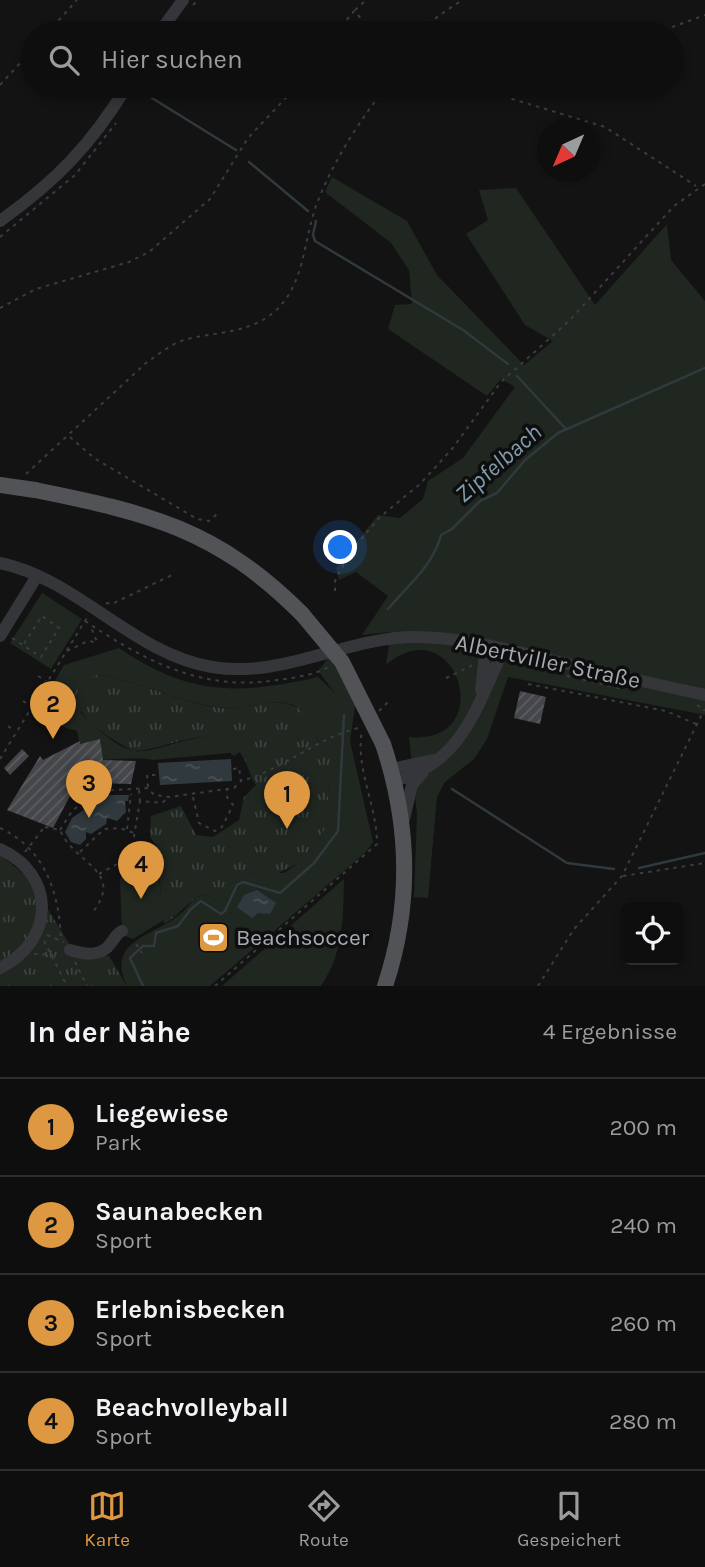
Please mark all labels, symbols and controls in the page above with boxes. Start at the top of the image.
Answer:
search box [21,21,684,98]
icon: search [45,41,83,79]
text: Hier suchen [101,44,243,75]
north arrow [537,119,600,182]
water label: Zipfelbach [449,418,547,508]
your location [323,530,357,564]
street label: Albertviller Straße [453,629,643,694]
pin: 2 [30,681,76,739]
pin: 3 [66,760,112,818]
pin: 1 [264,771,310,829]
pin: 4 [118,841,164,899]
map controls [621,902,684,965]
button: locate [621,902,684,965]
sports icon: Beachsoccer [196,920,230,954]
place label: Beachsoccer [236,924,370,951]
text: In der Nähe [28,1014,191,1050]
text: 4 Ergebnisse [543,1018,677,1045]
text: Liegewiese [95,1098,229,1129]
text: 1 [47,1114,55,1141]
text: 200 m [609,1114,677,1141]
text: Park [95,1129,142,1156]
text: Saunabecken [95,1196,263,1227]
text: 2 [44,1212,58,1239]
text: 240 m [610,1212,677,1239]
text: Sport [95,1227,152,1254]
text: Erlebnisbecken [95,1294,285,1325]
text: 3 [44,1310,58,1337]
text: 260 m [610,1310,677,1337]
text: Sport [95,1325,152,1352]
text: Beachvolleyball [95,1392,289,1423]
text: 4 [44,1408,58,1435]
text: 280 m [609,1408,677,1435]
text: Sport [95,1423,152,1450]
tab: Karte [84,1487,130,1551]
tab: Route [298,1487,349,1551]
tab: Gespeichert [517,1487,621,1551]

